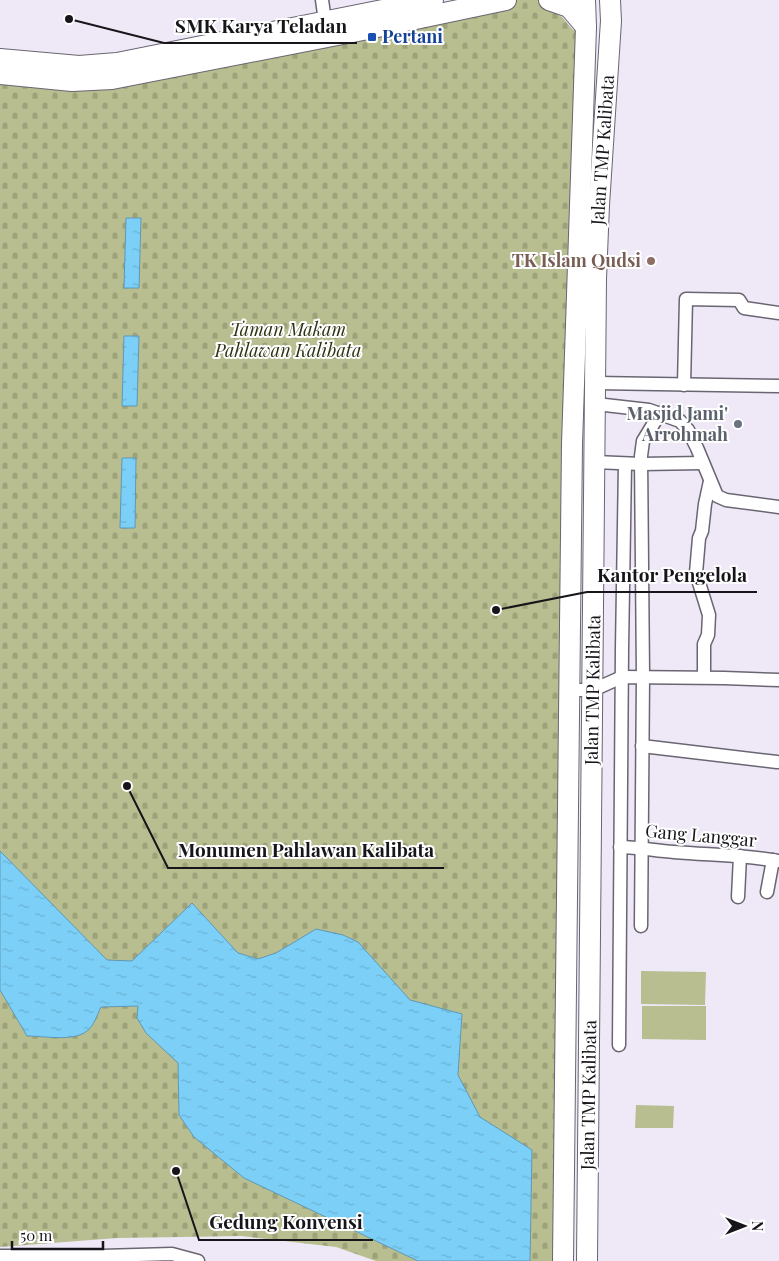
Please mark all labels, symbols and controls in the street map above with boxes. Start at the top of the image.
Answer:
callout: SMK Karya Teladan [164,9,357,43]
text: SMK Karya Teladan [175,12,347,38]
place label: Pertani [382,24,443,48]
marker: Pertani [366,31,378,43]
street label: Jalan TMP Kalibata [585,74,619,227]
place label: TK Islam Qudsi [512,248,641,272]
marker: TK Islam Qudsi [645,255,657,267]
park label: Taman Makam Pahlawan Kalibata [214,317,361,362]
place label: Masjid Jami' Arrohmah [627,401,728,446]
marker: Masjid Jami' Arrohmah [732,418,744,430]
callout: Kantor Pengelola [587,558,757,592]
text: Kantor Pengelola [597,561,747,587]
street label: Jalan TMP Kalibata [579,615,605,766]
street label: Gang Langgar [644,818,758,852]
callout: Monumen Pahlawan Kalibata [168,834,444,868]
text: Monumen Pahlawan Kalibata [178,836,434,862]
street label: Jalan TMP Kalibata [575,1020,601,1171]
north arrow [719,1201,769,1251]
callout: Gedung Konvensi [199,1206,373,1240]
text: Gedung Konvensi [209,1208,363,1234]
scale bar [12,1218,104,1250]
text: N [748,1221,767,1231]
text: 50 m [20,1225,53,1245]

